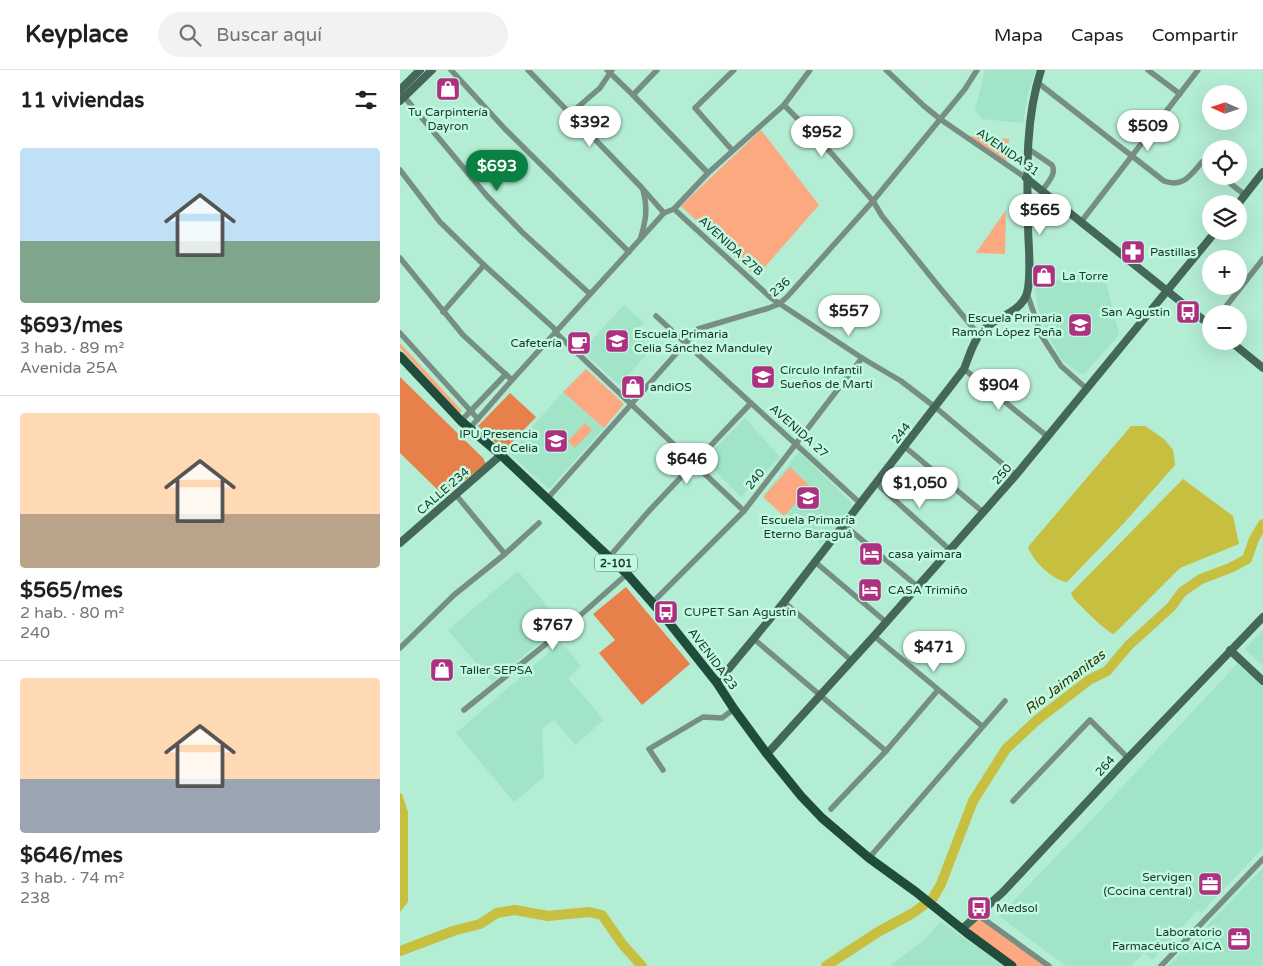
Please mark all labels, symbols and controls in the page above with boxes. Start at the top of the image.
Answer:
search box [158,12,508,57]
text: Keyplace [25,20,128,49]
icon: search [176,21,204,49]
text: Buscar aquí [216,24,322,46]
text: Mapa [994,24,1043,46]
text: Capas [1071,24,1124,46]
text: Compartir [1152,24,1238,46]
shop icon: Tu Carpintería Dayron [435,76,461,102]
north arrow [1202,85,1248,130]
map controls [1202,85,1247,350]
icon: filters [352,86,380,114]
text: 11 viviendas [20,88,144,113]
place label: Tu Carpintería Dayron [408,105,488,133]
pin: $392 [560,106,620,148]
pin: $509 [1118,109,1178,152]
text: $392 [570,112,610,132]
pin: $952 [792,116,852,158]
text: $509 [1128,116,1168,136]
text: $952 [802,122,842,142]
street label: AVENIDA 31 [974,125,1042,179]
button: locate [1202,140,1247,185]
pin: $693 [467,150,527,192]
text: $693 [477,156,517,176]
icon: home [155,180,245,270]
pin: $565 [1010,194,1070,236]
button: layers [1202,195,1247,240]
text: $565 [1020,200,1060,220]
street label: AVENIDA 27B [696,213,766,279]
pharmacy icon: Pastillas [1120,239,1146,265]
place label: Pastillas [1150,245,1197,259]
button: + [1202,250,1247,295]
shop icon: La Torre [1031,263,1057,289]
place label: La Torre [1062,269,1109,283]
street label: 236 [767,274,793,300]
pin: $557 [819,294,879,337]
bus stop icon: San Agustin [1175,299,1201,325]
text: $557 [829,301,869,321]
place label: San Agustin [1101,305,1170,319]
button: − [1202,305,1247,350]
place label: Escuela Primaria Ramón López Peña [952,311,1062,339]
school or university icon: Escuela Primaria Ramón López Peña [1067,312,1093,338]
text: $693/mes [20,313,123,338]
place label: Escuela Primaria Celia Sánchez Manduley [634,327,773,355]
school or university icon: Escuela Primaria Celia Sánchez Manduley [604,328,630,354]
cafe icon: Cafetería [566,330,592,356]
place label: Cafetería [510,336,562,350]
text: 3 hab. · 89 m² [20,338,124,358]
text: Avenida 25A [20,358,118,378]
place label: Círculo Infantil Sueños de Martí [780,363,873,391]
school or university icon: Círculo Infantil Sueños de Martí [750,364,776,390]
pin: $904 [969,368,1029,411]
shop icon: andiOS [620,374,646,400]
text: $904 [979,375,1019,395]
place label: andiOS [650,380,692,394]
street label: AVENIDA 27 [767,401,831,461]
street label: 244 [889,419,914,446]
place label: IPU Presencia de Celia [459,427,538,455]
school or university icon: IPU Presencia de Celia [543,428,569,454]
pin: $646 [657,442,717,485]
icon: home [155,446,245,536]
text: $646 [667,449,707,469]
street label: 250 [989,460,1015,487]
street label: CALLE 234 [414,464,472,517]
street label: 240 [743,465,768,492]
pin: $1,050 [879,466,961,509]
text: $1,050 [893,473,947,493]
school or university icon: Escuela Primaria Eterno Baraguá [795,485,821,511]
place label: Escuela Primaria Eterno Baraguá [761,513,855,541]
hotel icon: casa yaimara [858,541,884,567]
place label: casa yaimara [888,547,962,561]
road number: 2-101 [595,554,637,572]
hotel icon: CASA Trimiño [857,577,883,603]
text: $565/mes [20,578,123,603]
place label: CASA Trimiño [888,583,968,597]
bus stop icon: CUPET San Agustín [653,599,679,625]
text: 2 hab. · 80 m² [20,603,124,623]
place label: CUPET San Agustín [684,605,796,619]
pin: $767 [523,608,583,651]
text: $767 [533,615,573,635]
text: 240 [20,623,50,643]
street label: AVENIDA 23 [685,625,741,693]
pin: $471 [904,630,964,673]
text: $471 [914,637,954,657]
water label: Río Jaimanitas [1021,646,1110,718]
shop icon: Taller SEPSA [429,657,455,683]
place label: Taller SEPSA [460,663,533,677]
icon: home [155,711,245,801]
street label: 264 [1092,753,1118,779]
text: $646/mes [20,843,123,868]
text: 3 hab. · 74 m² [20,868,124,888]
place label: Servigen (Cocina central) [1104,870,1192,898]
office icon: Servigen (Cocina central) [1197,871,1223,897]
text: 238 [20,888,50,908]
bus stop icon: Medsol [966,895,992,921]
place label: Medsol [996,901,1038,915]
place label: Laboratorio Farmacéutico AICA [1112,925,1222,953]
office icon: Laboratorio Farmacéutico AICA [1226,926,1252,952]

